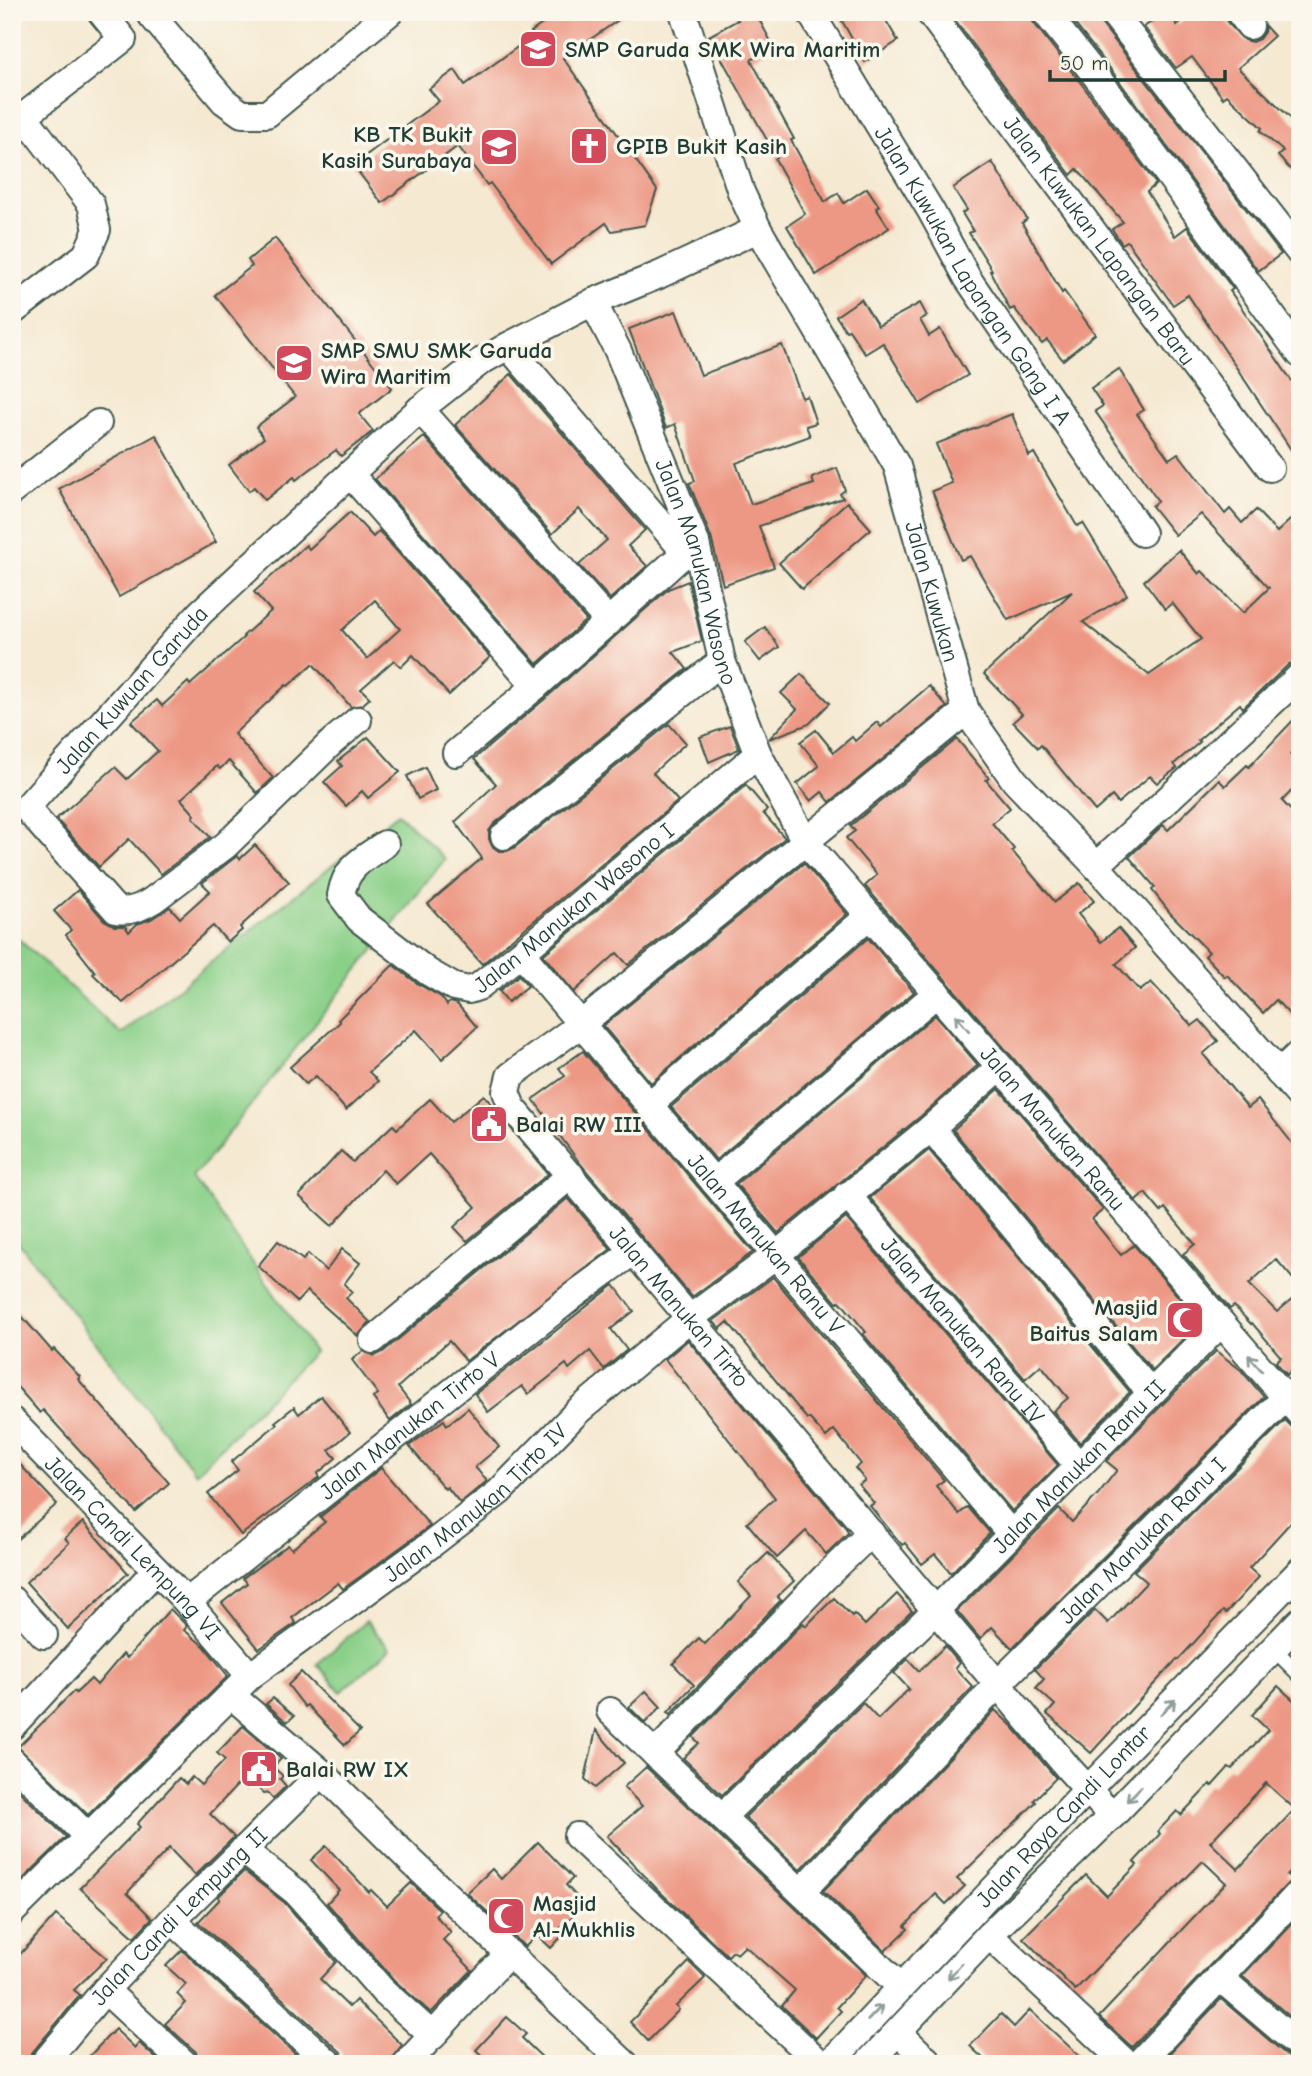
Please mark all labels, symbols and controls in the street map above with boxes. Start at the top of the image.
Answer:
school or university icon: SMP Garuda SMK Wira Maritim [517,28,559,70]
place label: SMP Garuda SMK Wira Maritim [565,36,880,63]
scale bar [1050,38,1224,82]
text: 50 m [1060,51,1109,75]
street label: Jalan Kuwukan Lapangan Baru [997,111,1201,370]
place label: KB TK Bukit Kasih Surabaya [321,121,472,174]
street label: Jalan Kuwukan Lapangan Gang I A [869,121,1077,430]
church icon: GPIB Bukit Kasih [568,125,610,167]
school or university icon: KB TK Bukit Kasih Surabaya [478,126,520,168]
place label: GPIB Bukit Kasih [616,133,787,160]
place label: SMP SMU SMK Garuda Wira Maritim [321,337,552,390]
school or university icon: SMP SMU SMK Garuda Wira Maritim [273,342,315,384]
street label: Jalan Manukan Wasono [649,455,743,689]
street label: Jalan Kuwukan [899,518,965,665]
street label: Jalan Kuwuan Garuda [50,601,214,779]
street label: Jalan Manukan Wasono I [469,817,680,999]
one-way arrow [954,1015,970,1033]
street label: Jalan Manukan Ranu [974,1041,1131,1216]
public building icon: Balai RW III [468,1103,510,1145]
place label: Balai RW III [516,1111,642,1138]
street label: Jalan Manukan Ranu V [682,1148,850,1340]
street label: Jalan Manukan Tirto [603,1220,755,1393]
street label: Jalan Manukan Ranu IV [875,1232,1050,1430]
place label: Masjid Baitus Salam [1030,1294,1158,1347]
mosque icon: Masjid Baitus Salam [1164,1299,1206,1341]
street label: Jalan Manukan Tirto V [314,1346,506,1506]
one-way arrow [1247,1354,1263,1372]
street label: Jalan Manukan Ranu II [986,1374,1170,1558]
street label: Jalan Manukan Tirto IV [379,1417,573,1588]
street label: Jalan Candi Lempung VI [39,1450,226,1645]
street label: Jalan Manukan Ranu I [1052,1452,1230,1630]
one-way arrow [1159,1699,1176,1716]
street label: Jalan Raya Candi Lontar [971,1719,1157,1913]
public building icon: Balai RW IX [238,1748,280,1790]
place label: Balai RW IX [286,1756,409,1783]
one-way arrow [1125,1785,1142,1802]
street label: Jalan Candi Lempung II [85,1821,273,2011]
place label: Masjid Al-Mukhlis [533,1890,635,1943]
mosque icon: Masjid Al-Mukhlis [485,1895,527,1937]
one-way arrow [947,1962,963,1980]
one-way arrow [867,2005,884,2022]

